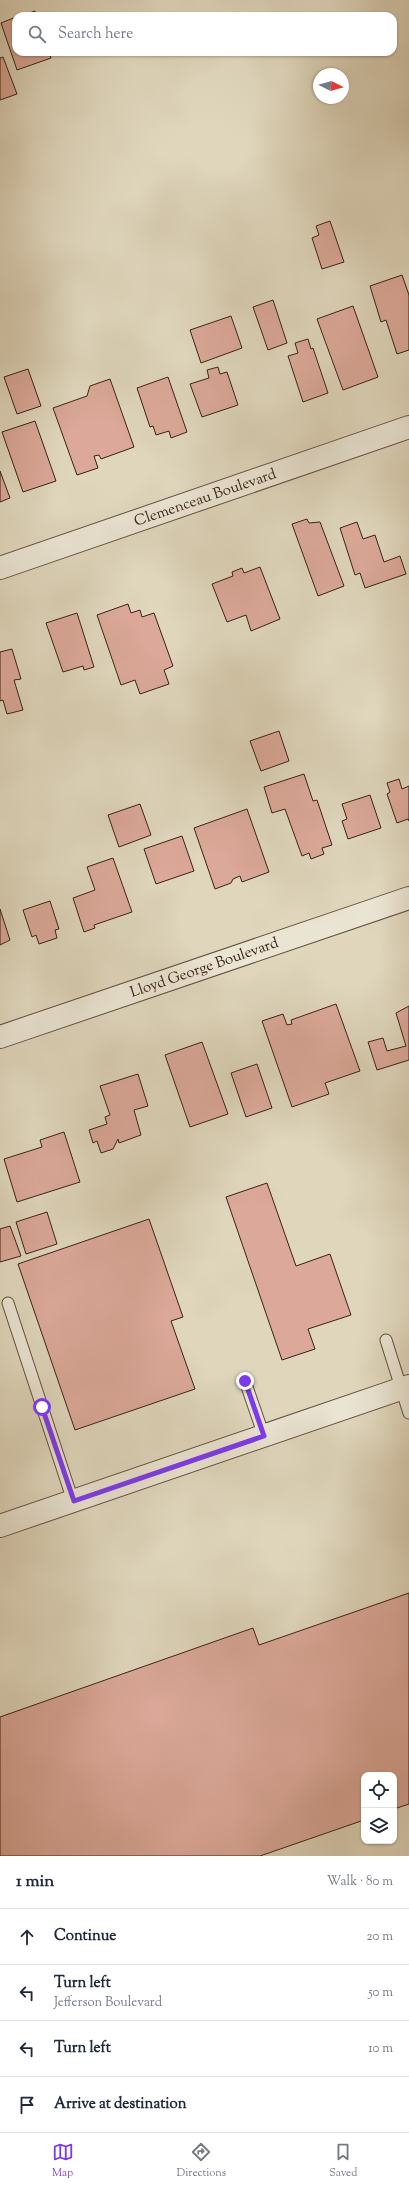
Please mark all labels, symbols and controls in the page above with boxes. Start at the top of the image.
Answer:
search box [12,12,397,56]
icon: search [26,23,48,45]
text: Search here [58,24,133,45]
north arrow [313,68,349,104]
street label: Clemenceau Boulevard [132,464,280,533]
street label: Lloyd George Boulevard [127,933,282,1004]
route end [236,1372,254,1390]
route start [33,1398,51,1416]
map controls [361,1772,397,1844]
button: locate [361,1772,397,1808]
button: layers [361,1808,397,1844]
text: 1 min [16,1870,54,1894]
text: Walk · 80 m [327,1873,393,1891]
icon: ahead [16,1926,38,1948]
text: Continue [54,1926,116,1947]
text: 20 m [367,1928,393,1946]
text: Turn left [54,1973,111,1994]
icon: left [16,1982,38,2004]
text: 50 m [368,1984,393,2002]
text: Jefferson Boulevard [54,1994,162,2012]
icon: left [16,2038,38,2060]
text: Turn left [54,2038,111,2059]
text: 10 m [368,2040,393,2058]
icon: arrive [16,2094,38,2116]
text: Arrive at destination [54,2094,187,2115]
tab: Map [52,2141,74,2181]
tab: Directions [177,2141,226,2181]
tab: Saved [329,2141,357,2181]

